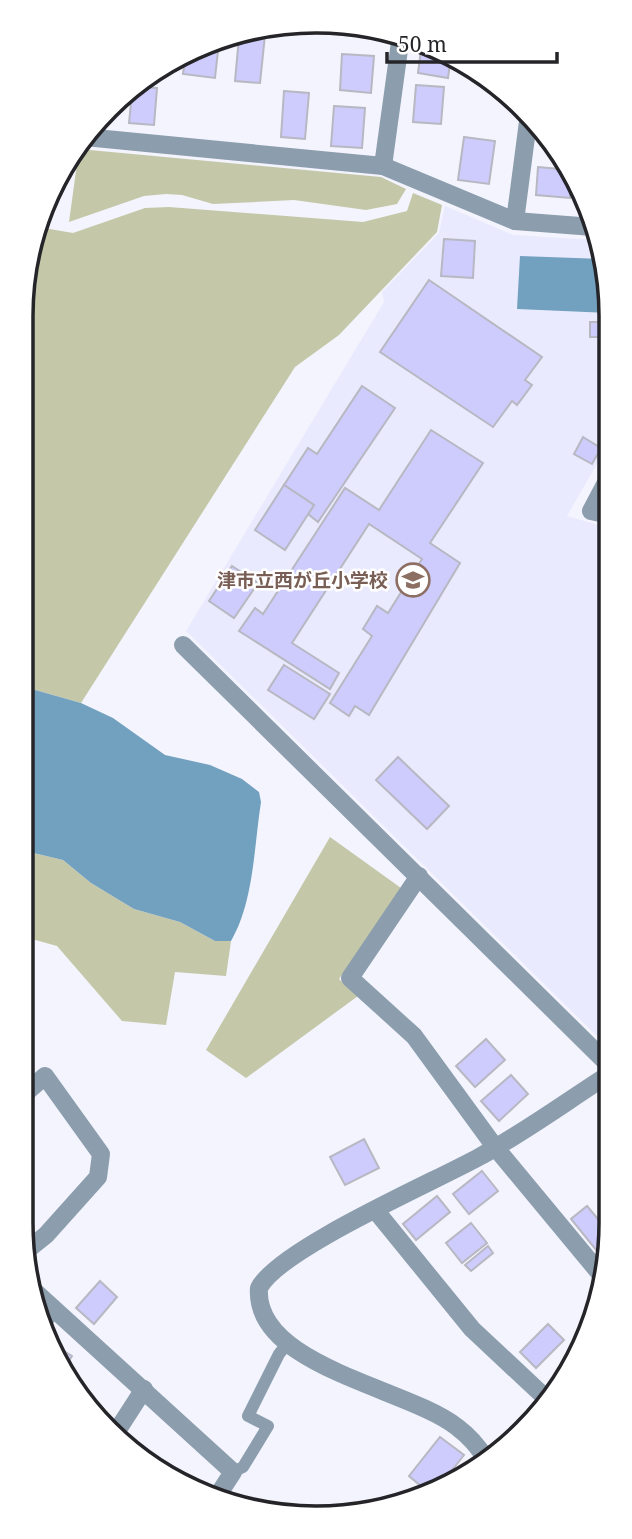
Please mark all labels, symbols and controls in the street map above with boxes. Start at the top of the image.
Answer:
scale bar [387,21,557,65]
text: 50 m [398,30,447,58]
school or university icon: 津市立西が丘小学校 [394,561,432,599]
place label: 津市立西が丘小学校 [217,567,388,593]

